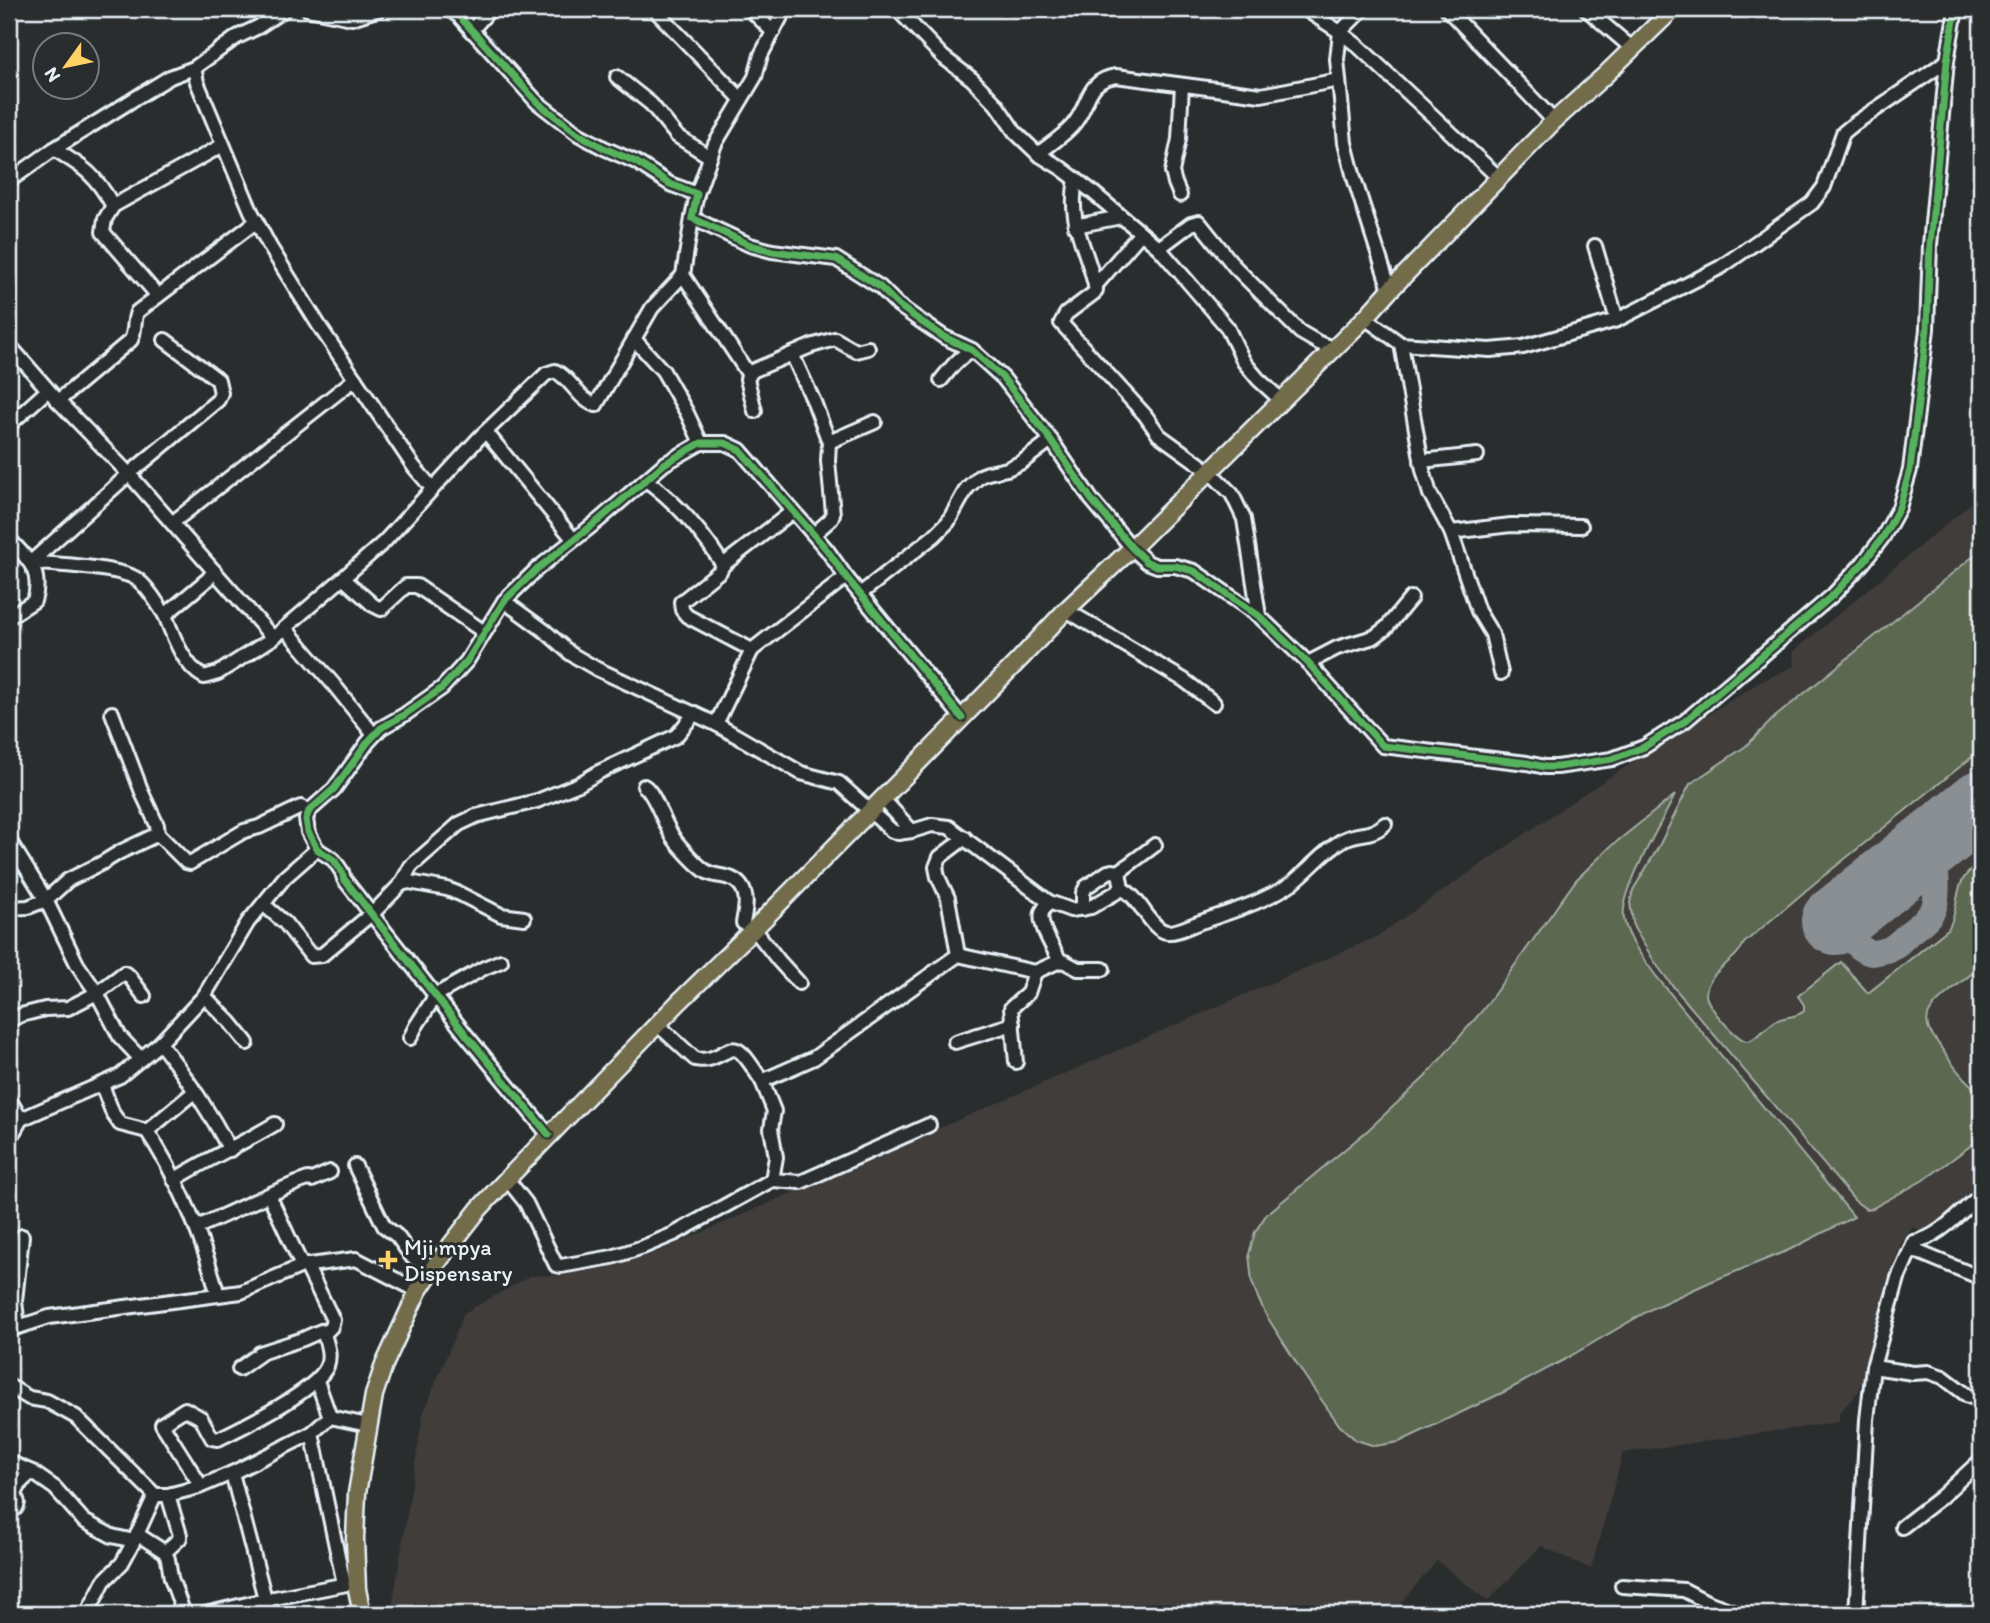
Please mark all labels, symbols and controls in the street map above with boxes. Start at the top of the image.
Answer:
north arrow [32,32,102,102]
text: N [39,63,65,87]
place label: Mji mpya Dispensary [404,1233,512,1287]
marker: Mji mpya Dispensary [378,1250,398,1270]

